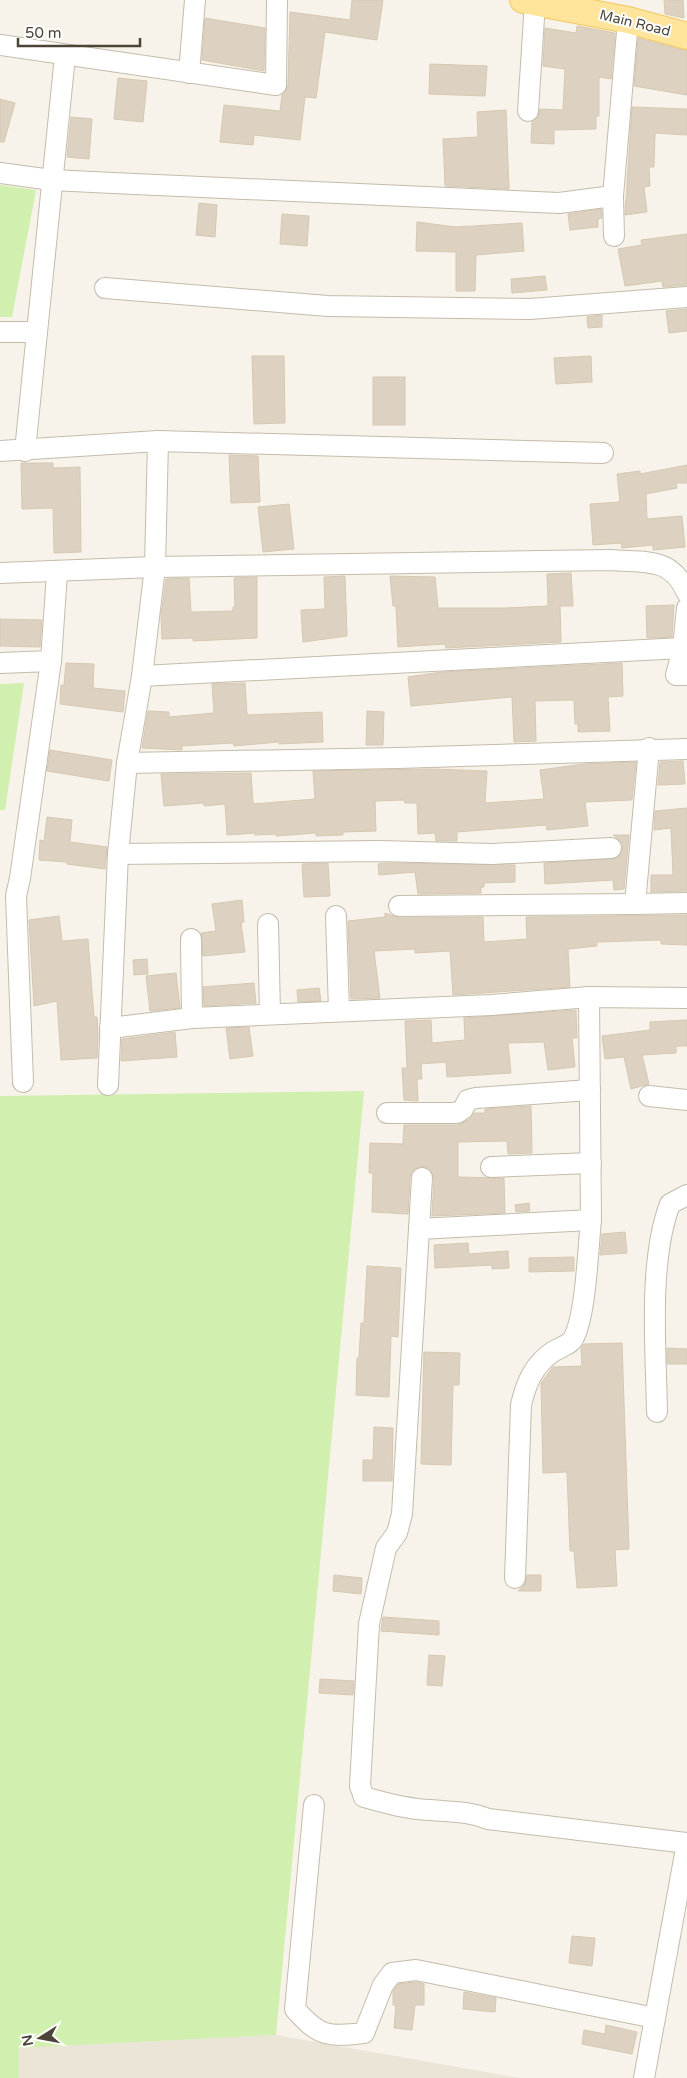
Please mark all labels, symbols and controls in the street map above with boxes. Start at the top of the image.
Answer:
street label: Main Road [598,6,672,40]
scale bar [18,15,140,47]
text: 50 m [25,24,62,42]
north arrow [15,2013,65,2063]
text: N [18,2033,37,2048]

